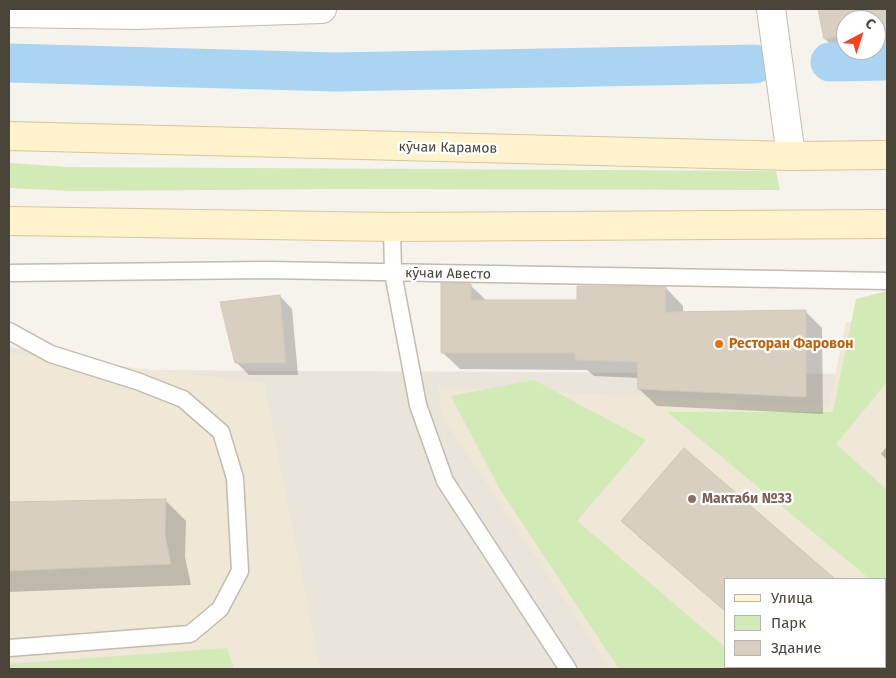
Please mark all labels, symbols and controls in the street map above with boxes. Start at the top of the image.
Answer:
north arrow [836,10,886,60]
text: С [862,15,879,33]
street label: кӯчаи Карамов [399,139,497,157]
street label: кӯчаи Авесто [405,265,491,283]
place label: Ресторан Фаровон [729,336,853,352]
marker: Ресторан Фаровон [713,338,725,350]
place label: Мактаби №33 [702,491,792,507]
marker: Мактаби №33 [686,493,698,505]
legend [724,578,886,668]
text: Улица [771,589,813,607]
text: Парк [771,614,806,632]
text: Здание [771,639,821,657]

